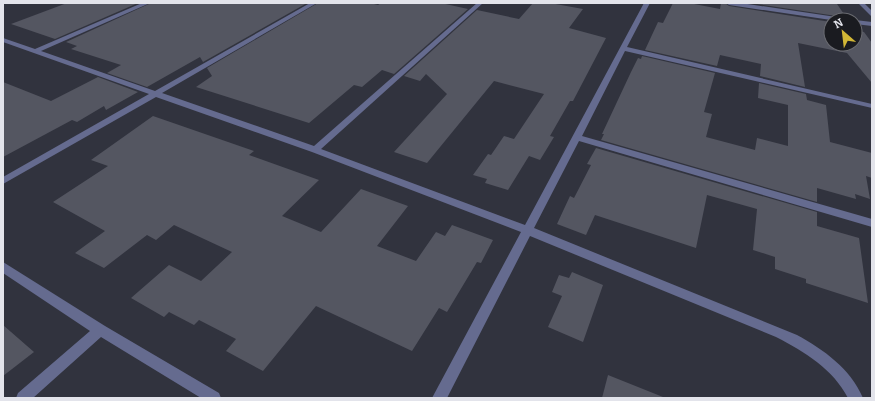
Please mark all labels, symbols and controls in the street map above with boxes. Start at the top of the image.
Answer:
north arrow [823,12,863,52]
text: N [832,16,846,31]

